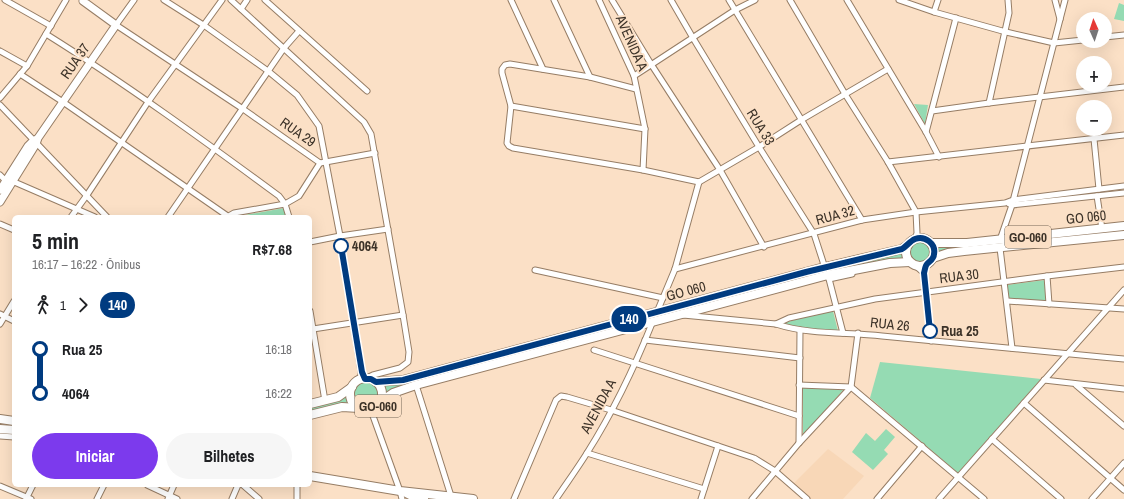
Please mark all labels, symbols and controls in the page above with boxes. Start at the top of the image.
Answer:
street label: AVENIDA A [611,11,652,74]
north arrow [1076,12,1112,48]
map controls [1076,12,1112,136]
street label: RUA 37 [56,40,94,82]
button: + [1076,56,1112,92]
button: − [1076,100,1112,136]
street label: RUA 33 [743,105,779,149]
street label: RUA 29 [277,113,319,151]
street label: RUA 32 [814,201,856,229]
street label: GO 060 [1065,206,1107,228]
text: 5 min [32,226,79,256]
road number: GO-060 [1005,226,1051,248]
place label: 4064 [352,237,378,255]
marker: 4064 [333,238,349,254]
text: R$7.68 [252,239,292,260]
text: 16:17 – 16:22 · Ônibus [32,256,140,273]
street label: RUA 30 [938,265,980,287]
street label: GO 060 [664,277,708,305]
icon: walk [32,294,54,316]
icon: forward [72,294,94,316]
text: 140 [108,296,127,314]
text: 1 [60,297,66,314]
line badge: 140 [606,306,652,332]
text: 140 [619,310,639,328]
street label: RUA 26 [869,313,911,335]
place label: Rua 25 [941,322,979,340]
marker: Rua 25 [922,323,938,339]
text: Rua 25 [62,339,102,360]
text: 16:18 [265,341,292,358]
street label: AVENIDA A [576,375,620,437]
text: 4064 [62,383,89,404]
text: 16:22 [265,385,292,402]
road number: GO-060 [355,395,401,417]
button: Iniciar [32,433,158,479]
button: Bilhetes [166,433,292,479]

